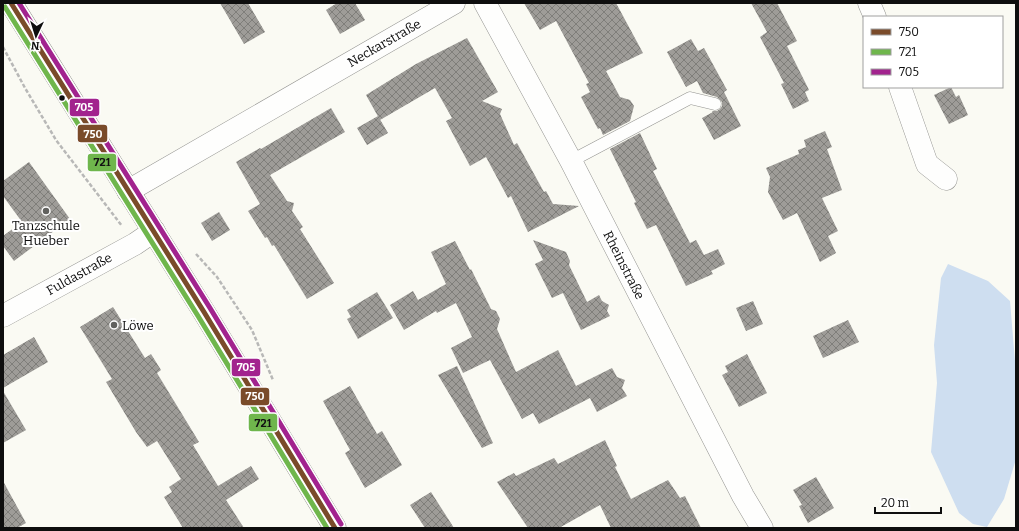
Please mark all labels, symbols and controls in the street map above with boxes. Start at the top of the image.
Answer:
north arrow [16,16,56,56]
street label: Neckarstraße [345,16,423,70]
legend [863,16,1003,88]
text: 750 [899,25,919,39]
text: N [30,39,40,52]
text: 721 [899,45,916,59]
text: 705 [899,65,919,79]
unlabelled marker [57,93,67,103]
line badge: 705 [69,98,100,117]
text: 705 [75,101,93,114]
line badge: 750 [77,124,108,143]
text: 750 [84,128,102,141]
line badge: 721 [87,153,117,172]
text: 721 [94,156,111,169]
marker: Tanzschule Hueber [41,206,51,216]
place label: Tanzschule Hueber [12,218,80,248]
street label: Rheinstraße [600,228,648,302]
street label: Fuldastraße [44,250,114,298]
place label: Löwe [122,318,154,333]
marker: Löwe [109,320,119,330]
line badge: 705 [231,358,261,377]
text: 705 [237,361,255,374]
line badge: 750 [240,387,270,406]
text: 750 [246,390,264,403]
line badge: 721 [248,413,278,432]
text: 721 [255,417,272,430]
scale bar [875,489,941,515]
text: 20 m [881,496,910,510]

